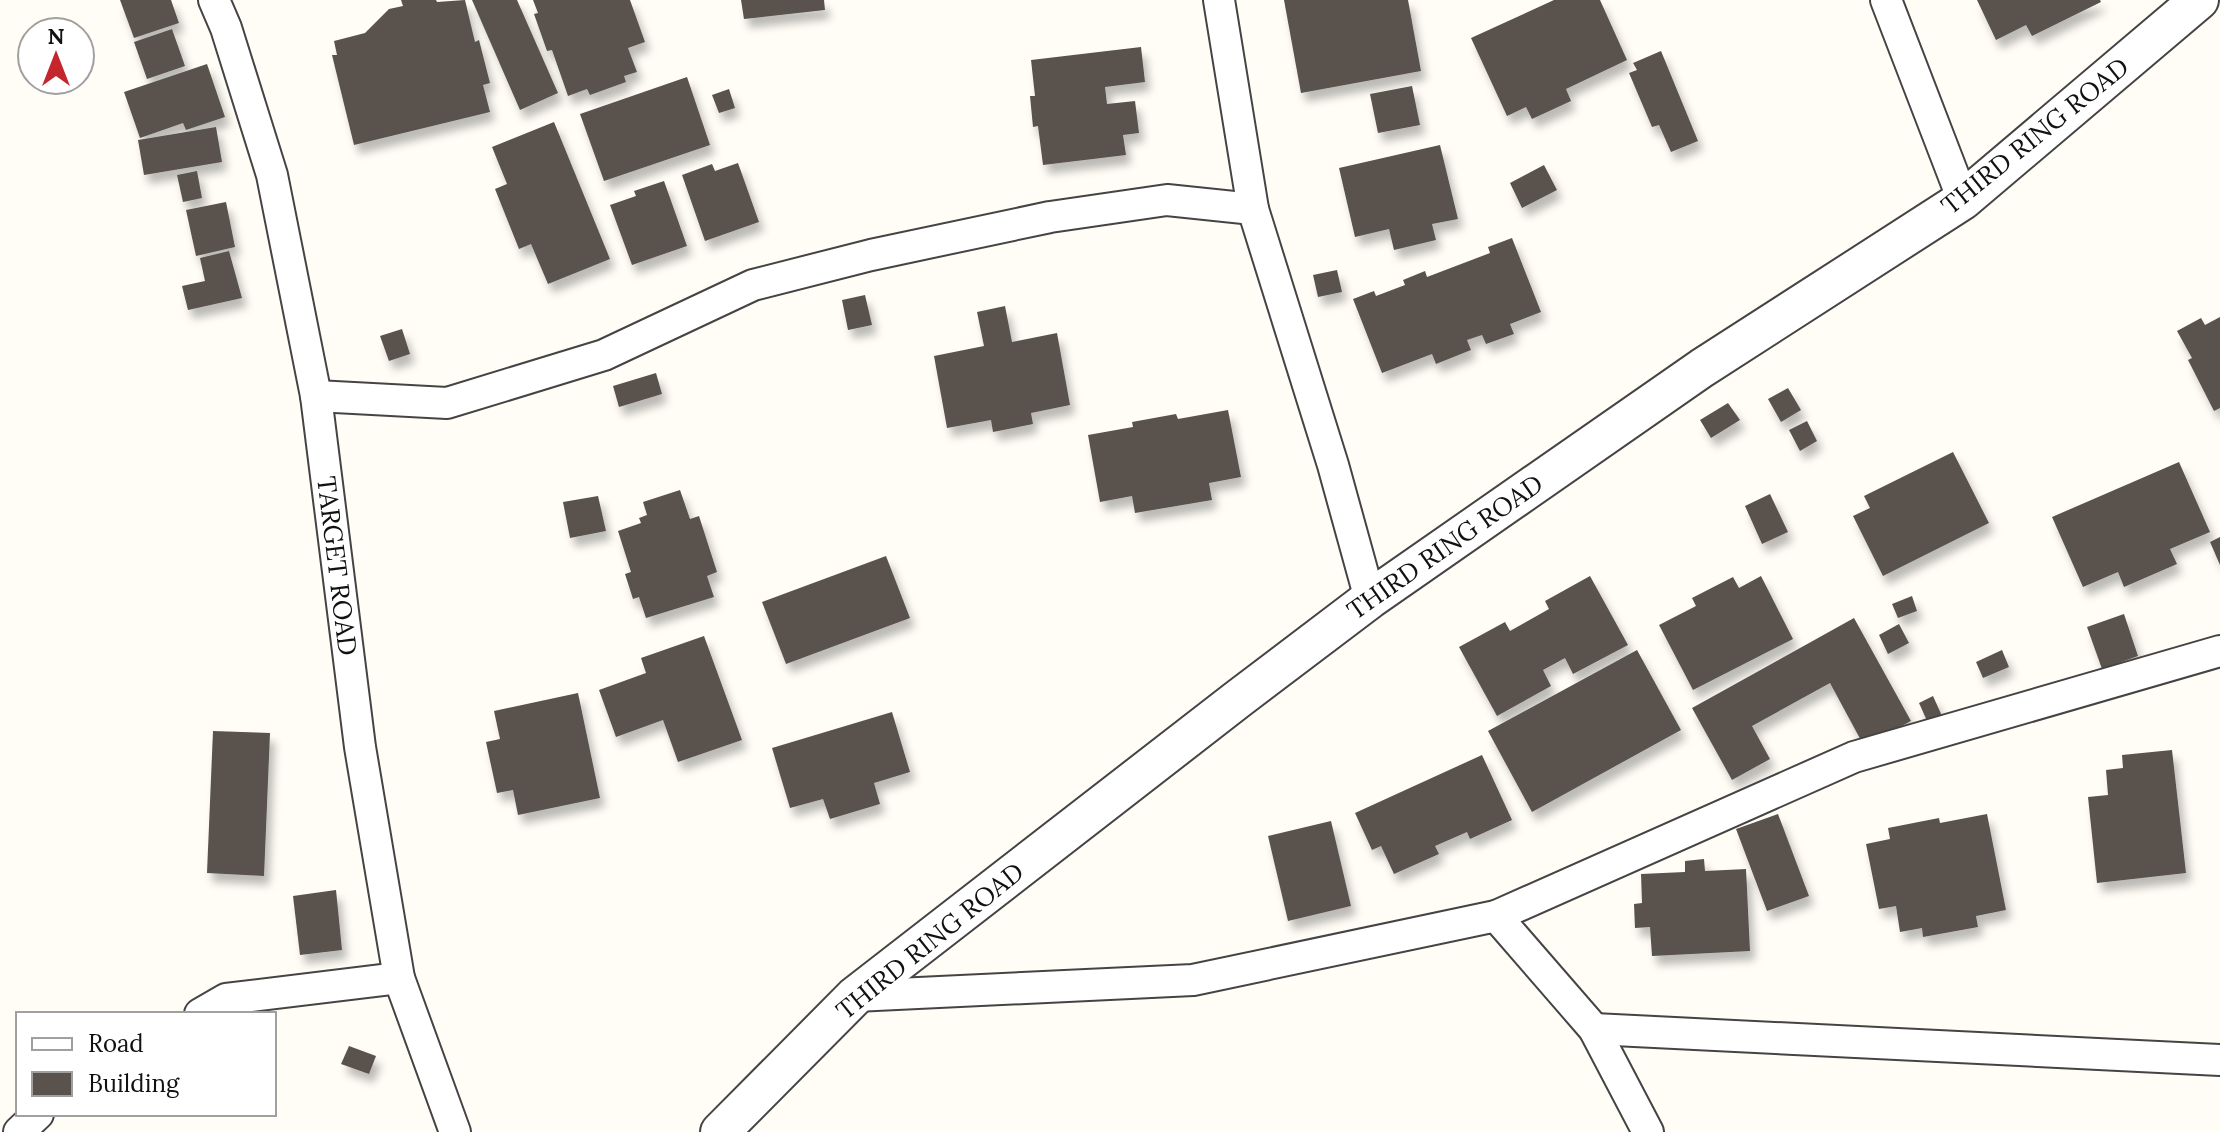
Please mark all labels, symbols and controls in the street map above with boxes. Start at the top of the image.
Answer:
north arrow [16,16,96,96]
text: N [47,22,65,50]
street label: THIRD RING ROAD [1934,50,2135,221]
street label: THIRD RING ROAD [1340,467,1549,627]
street label: TARGET ROAD [310,474,365,657]
street label: THIRD RING ROAD [829,855,1030,1026]
legend [16,1012,276,1116]
text: Road [88,1028,144,1059]
text: Building [88,1068,180,1099]

